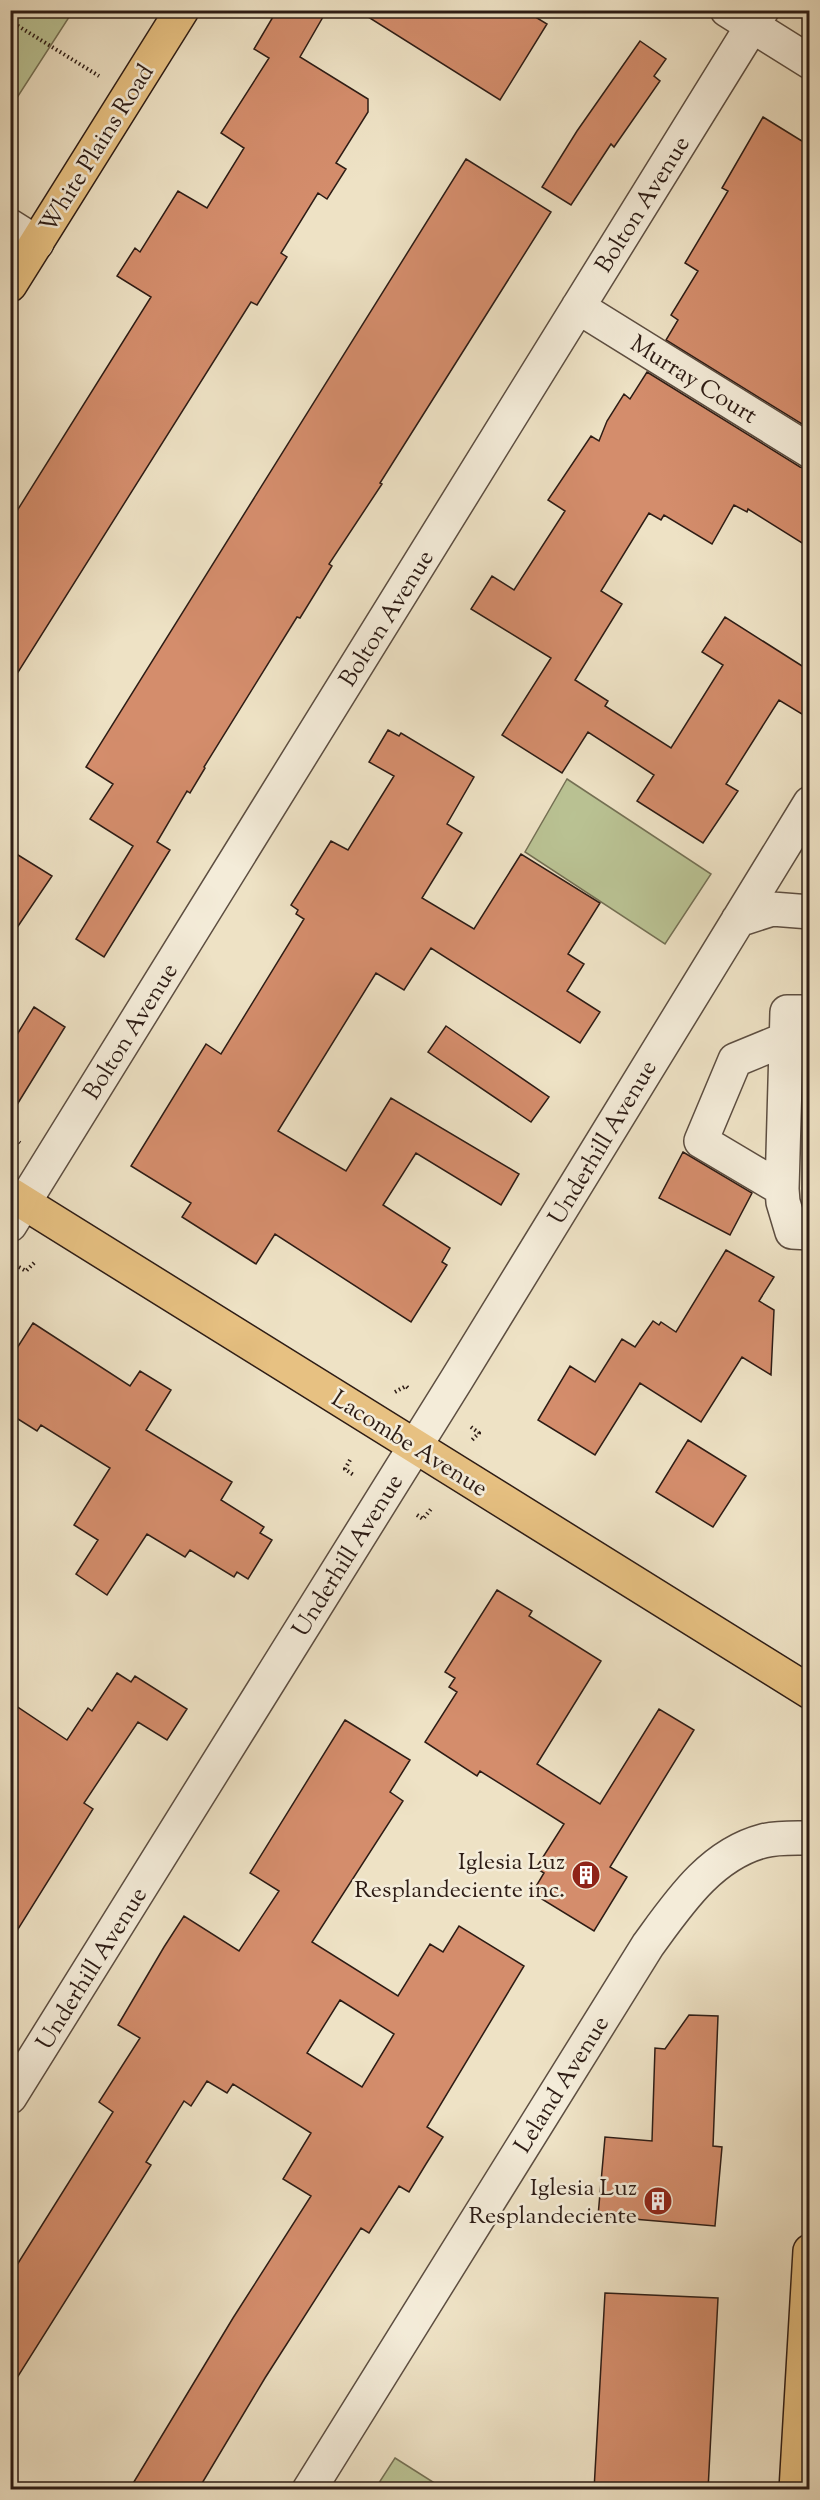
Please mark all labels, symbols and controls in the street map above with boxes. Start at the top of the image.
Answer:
street label: White Plains Road [32,58,163,240]
street label: Bolton Avenue [588,130,699,280]
street label: Murray Court [623,328,763,433]
street label: Bolton Avenue [332,544,443,694]
street label: Bolton Avenue [76,957,187,1107]
street label: Underhill Avenue [541,1054,666,1232]
street label: Lacombe Avenue [324,1383,494,1506]
street label: Underhill Avenue [285,1468,413,1644]
place label: Iglesia Luz Resplandeciente inc. [354,1846,565,1908]
building icon: Iglesia Luz Resplandeciente inc. [570,1859,602,1891]
street label: Underhill Avenue [29,1881,157,2057]
street label: Leland Avenue [507,2010,618,2160]
place label: Iglesia Luz Resplandeciente [468,2172,637,2234]
building icon: Iglesia Luz Resplandeciente [642,2185,674,2217]

